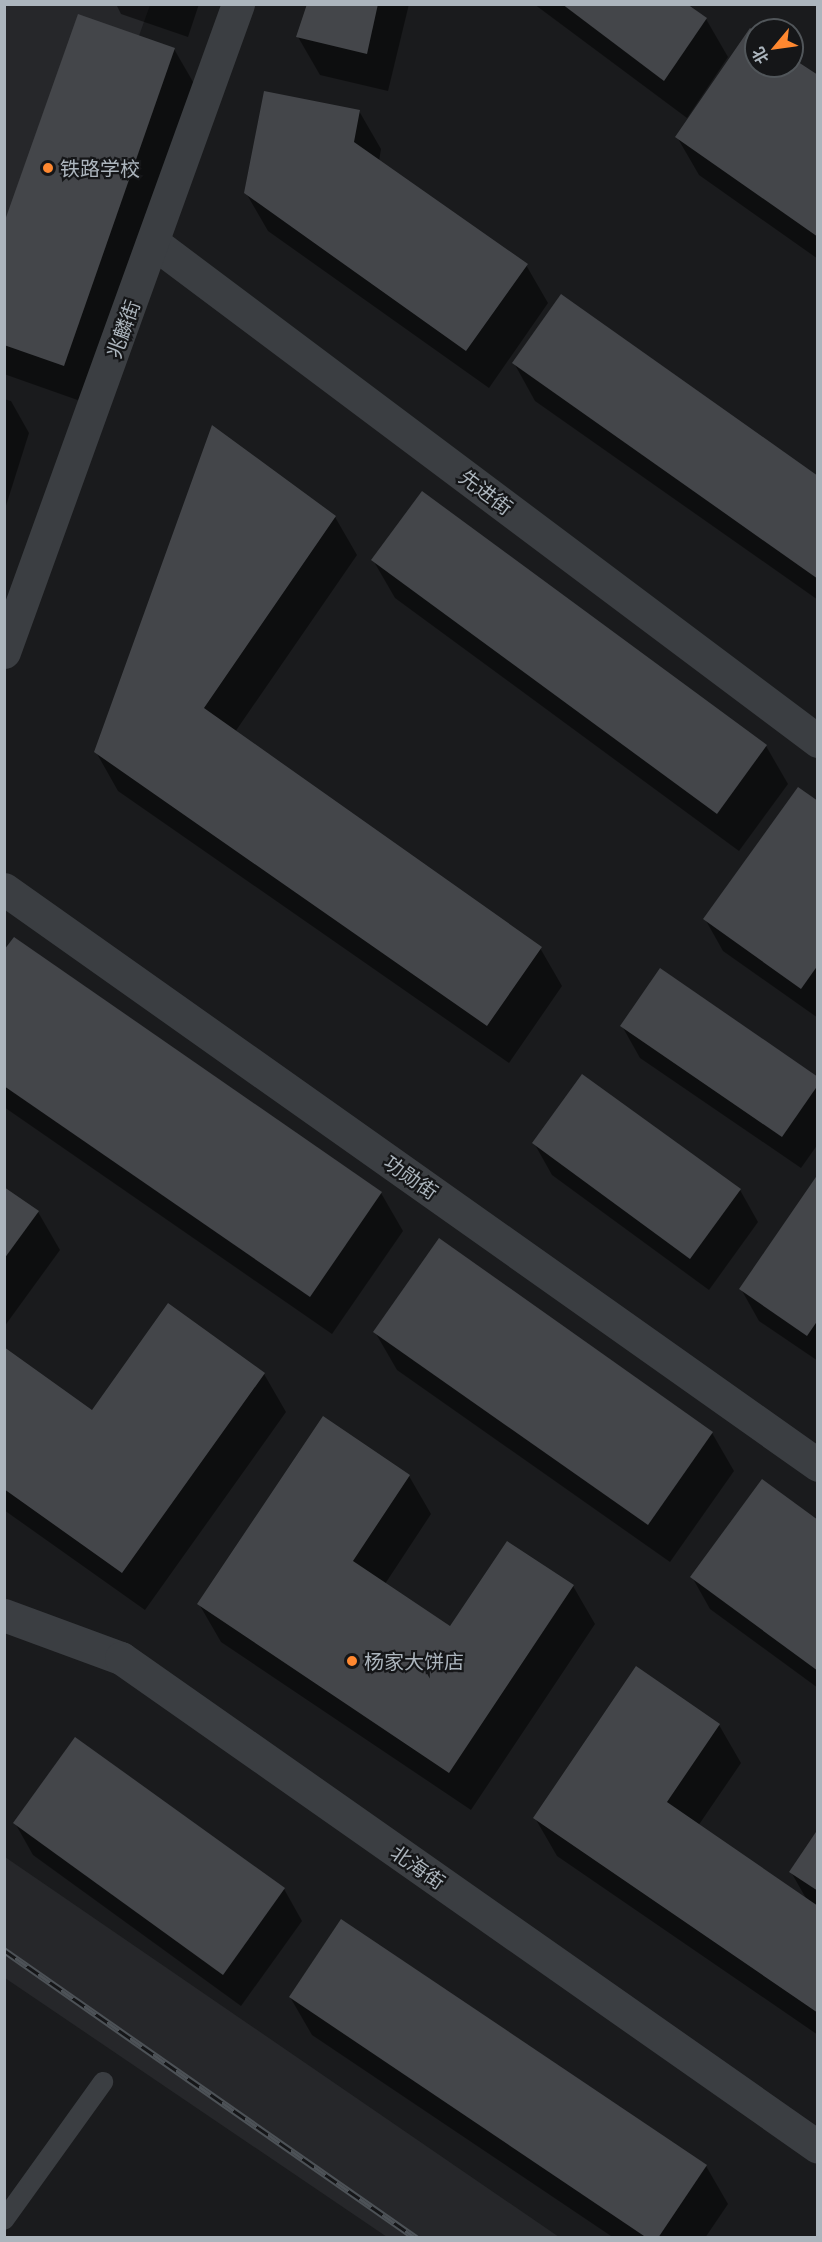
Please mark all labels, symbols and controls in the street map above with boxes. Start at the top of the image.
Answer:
north arrow [744,18,804,78]
text: 北 [747,43,774,68]
place label: 铁路学校 [60,156,140,180]
marker: 铁路学校 [41,161,55,175]
street label: 兆麟街 [101,297,145,361]
street label: 先进街 [455,464,517,520]
street label: 功勋街 [380,1150,442,1204]
place label: 杨家大饼店 [364,1649,464,1673]
marker: 杨家大饼店 [345,1654,359,1668]
street label: 北海街 [387,1840,449,1894]

